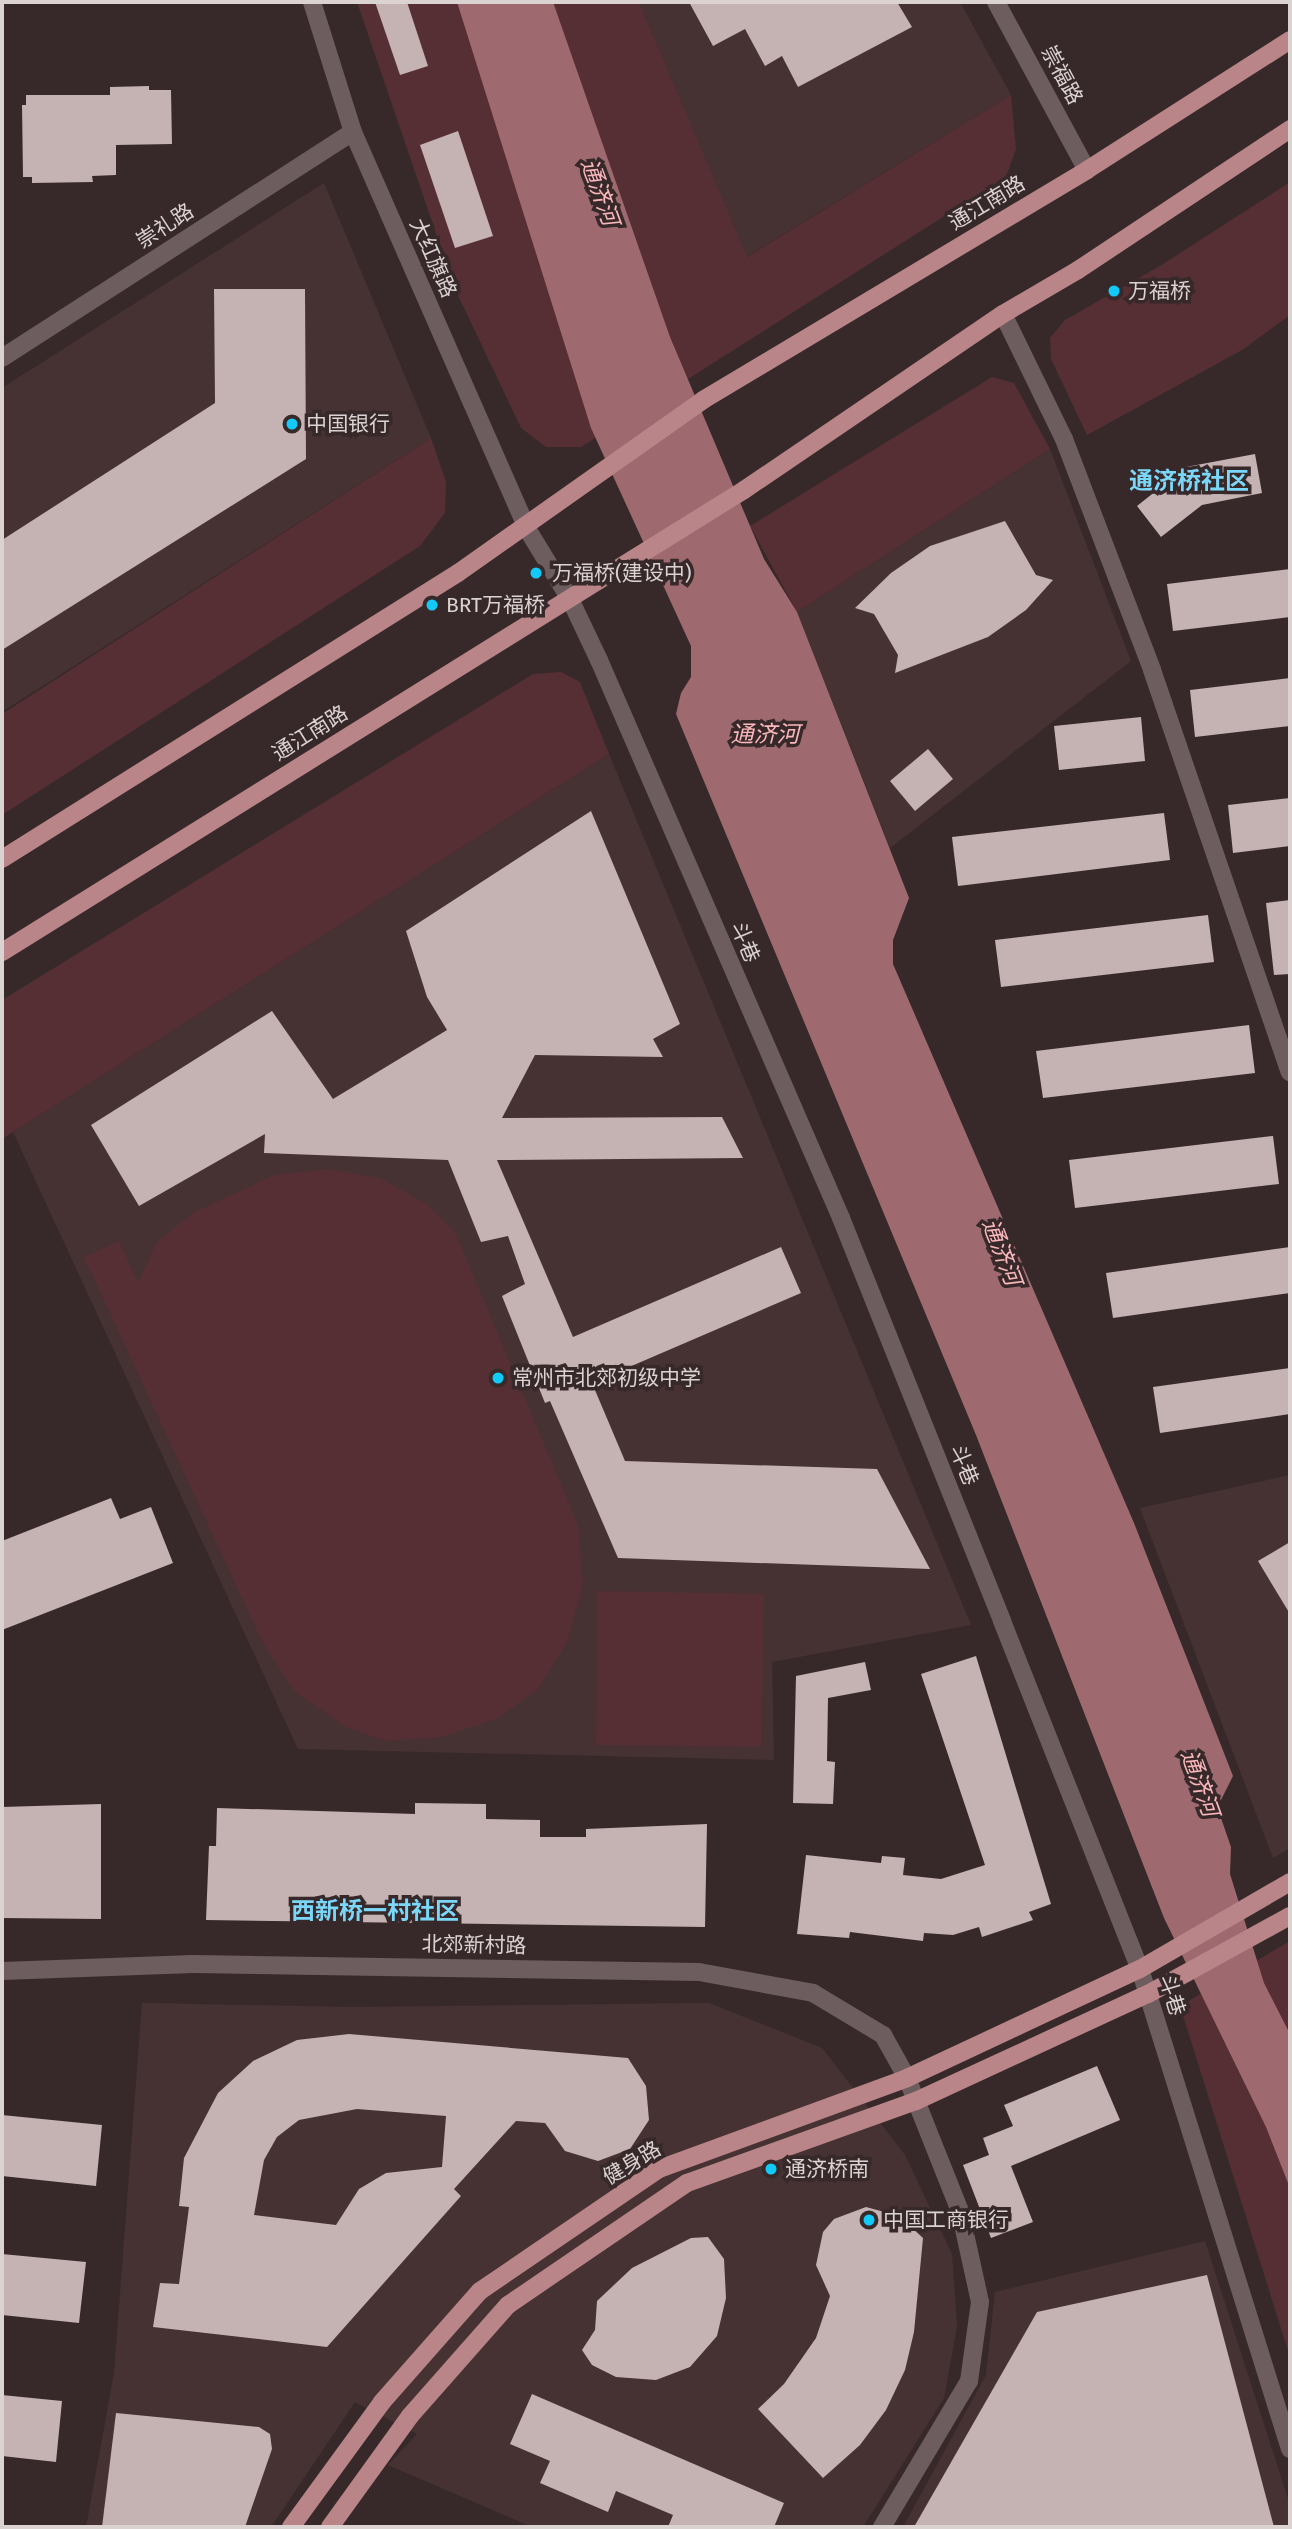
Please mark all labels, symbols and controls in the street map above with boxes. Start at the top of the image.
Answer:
street label: 崇福路 [1036,41,1088,109]
water label: 通济河 [575,155,625,229]
street label: 通江南路 [945,171,1029,235]
street label: 崇礼路 [132,198,198,254]
street label: 大红旗路 [404,215,462,301]
place label: 万福桥 [1128,278,1191,304]
marker: 万福桥 [1106,283,1122,299]
place label: 中国银行 [306,411,390,437]
marker: 中国银行 [284,416,300,432]
district label: 通济桥社区 [1129,468,1249,496]
place label: 万福桥(建设中) [552,560,692,586]
marker: 万福桥(建设中) [526,563,546,583]
place label: BRT万福桥 [446,592,545,618]
marker: BRT万福桥 [424,597,440,613]
street label: 通江南路 [268,700,352,766]
water label: 通济河 [731,720,799,748]
street label: 斗巷 [725,918,765,966]
water label: 通济河 [977,1215,1027,1289]
place label: 常州市北郊初级中学 [512,1365,701,1391]
marker: 常州市北郊初级中学 [490,1370,506,1386]
street label: 斗巷 [944,1441,984,1489]
water label: 通济河 [1175,1746,1225,1820]
district label: 西新桥一村社区 [291,1898,459,1926]
street label: 北郊新村路 [421,1931,527,1959]
street label: 斗巷 [1154,1971,1190,2019]
street label: 健身路 [599,2136,665,2190]
place label: 通济桥南 [785,2156,869,2182]
marker: 通济桥南 [763,2161,779,2177]
place label: 中国工商银行 [883,2207,1009,2233]
marker: 中国工商银行 [861,2212,877,2228]

